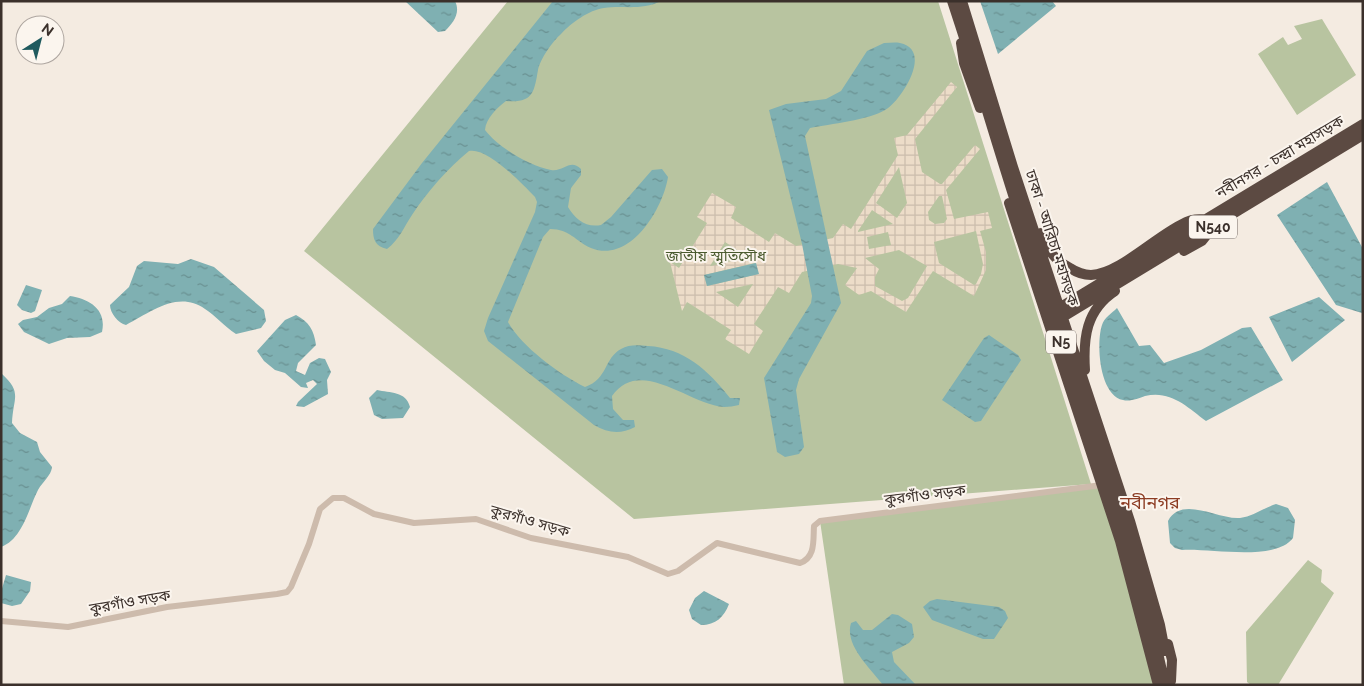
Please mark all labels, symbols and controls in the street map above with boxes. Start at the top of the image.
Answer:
north arrow [15,15,65,65]
text: N [39,20,57,39]
street label: নবীনগর - চন্দ্রা মহাসড়ক [1212,111,1348,203]
street label: ঢাকা - আরিচা মহাসড়ক [1021,167,1083,309]
road number: N540 [1189,216,1237,238]
park label: জাতীয় স্মৃতিসৌধ [665,247,767,266]
road number: N5 [1046,331,1076,354]
street label: কুরগাঁও সড়ক [882,481,968,509]
district label: নবীনগর [1119,492,1180,513]
street label: কুরগাঁও সড়ক [487,501,573,541]
street label: কুরগাঁও সড়ক [87,586,173,618]

